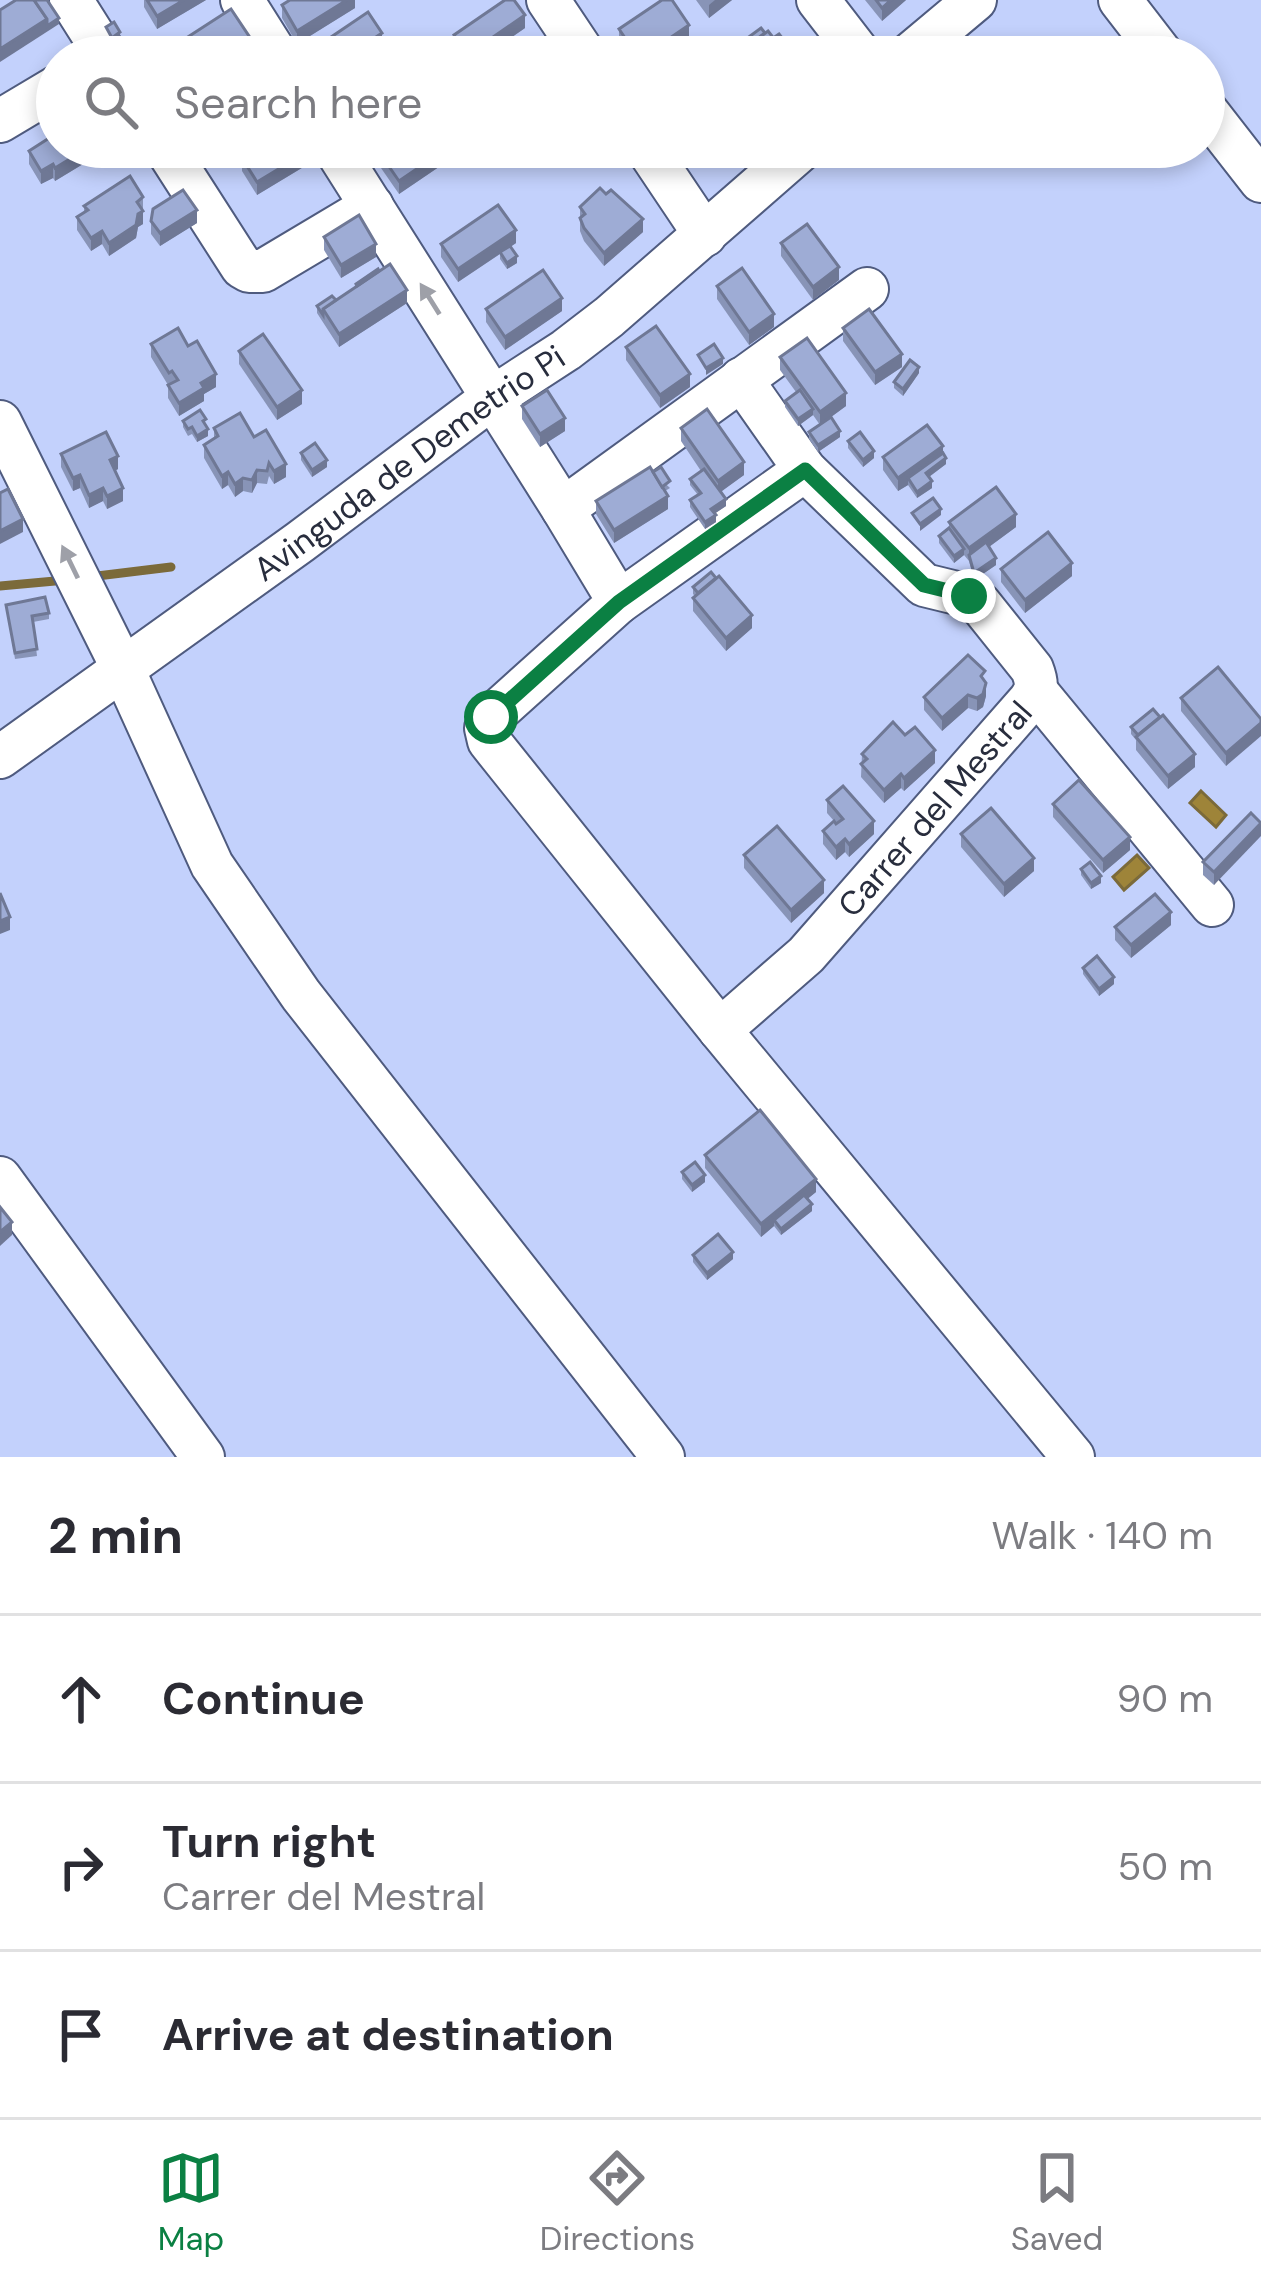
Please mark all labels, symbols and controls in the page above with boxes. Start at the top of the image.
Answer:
search box [36,36,1225,168]
icon: search [78,69,144,135]
text: Search here [174,73,422,132]
one-way arrow [420,282,442,315]
street label: Avinguda de Demetrio Pi [245,336,573,591]
one-way arrow [60,545,80,580]
route end [942,569,996,623]
route start [464,690,518,744]
street label: Carrer del Mestral [829,692,1041,926]
text: 2 min [48,1502,183,1569]
text: Walk · 140 m [991,1510,1213,1561]
icon: ahead [48,1666,114,1732]
text: Continue [162,1669,365,1728]
text: 90 m [1117,1673,1213,1724]
text: Turn right [162,1812,376,1871]
icon: right [48,1834,114,1900]
text: 50 m [1117,1841,1213,1892]
text: Carrer del Mestral [162,1871,485,1922]
icon: arrive [48,2002,114,2068]
text: Arrive at destination [162,2005,614,2064]
tab: Map [158,2145,224,2260]
tab: Directions [540,2145,695,2260]
tab: Saved [1011,2145,1103,2260]

